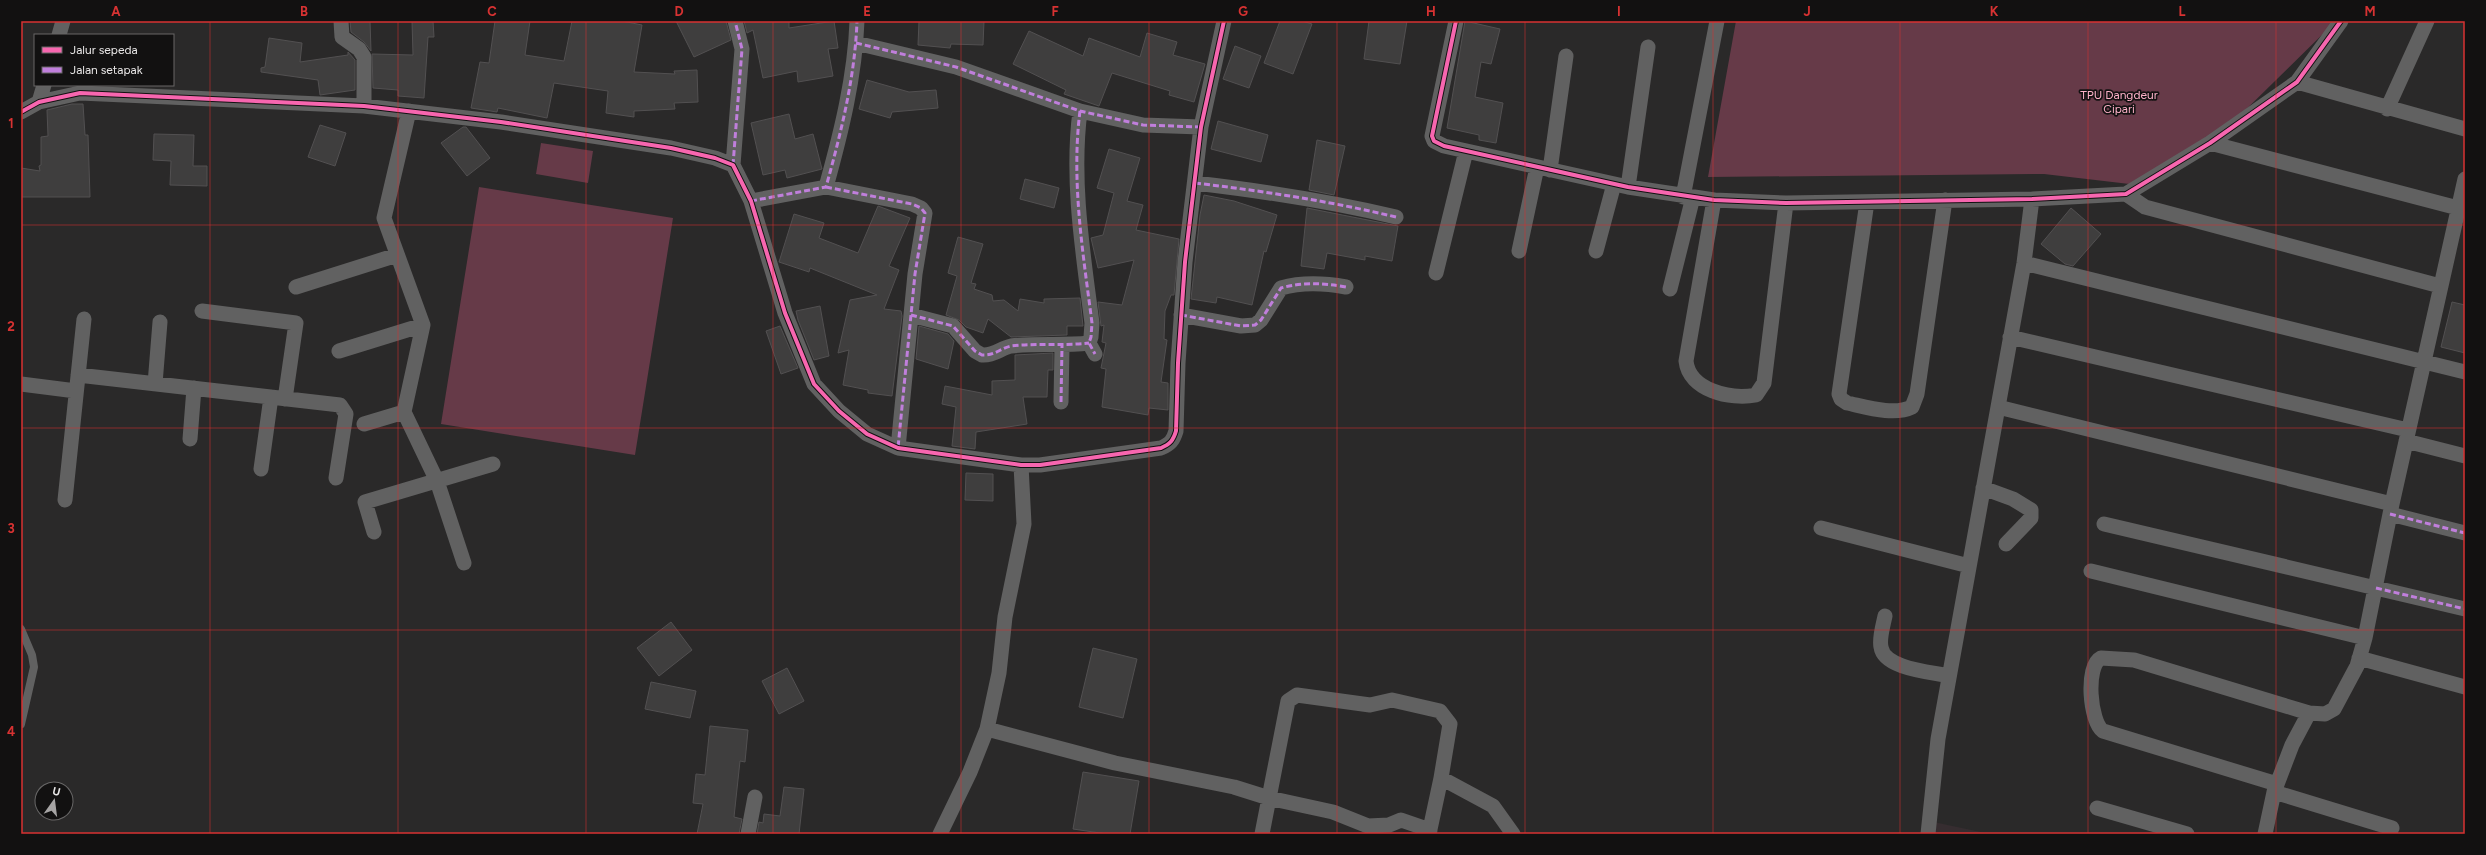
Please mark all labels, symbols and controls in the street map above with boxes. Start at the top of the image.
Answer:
text: A [111,4,121,19]
text: B [300,4,308,19]
text: C [487,4,497,19]
text: D [674,4,684,19]
text: E [863,4,871,19]
text: F [1051,4,1059,19]
text: G [1238,4,1248,19]
text: H [1426,4,1436,19]
text: I [1617,4,1621,19]
text: J [1803,4,1811,19]
text: K [1990,4,1999,19]
text: L [2179,4,2186,19]
text: M [2364,4,2376,19]
legend [34,34,174,86]
text: Jalur sepeda [70,43,138,57]
text: Jalan setapak [70,63,143,77]
park label: TPU Dangdeur Cipari [2080,88,2158,116]
text: 1 [8,116,14,131]
text: 2 [7,319,15,334]
text: 3 [7,521,15,536]
text: 4 [7,724,15,739]
north arrow [34,781,74,821]
text: U [51,785,62,799]

